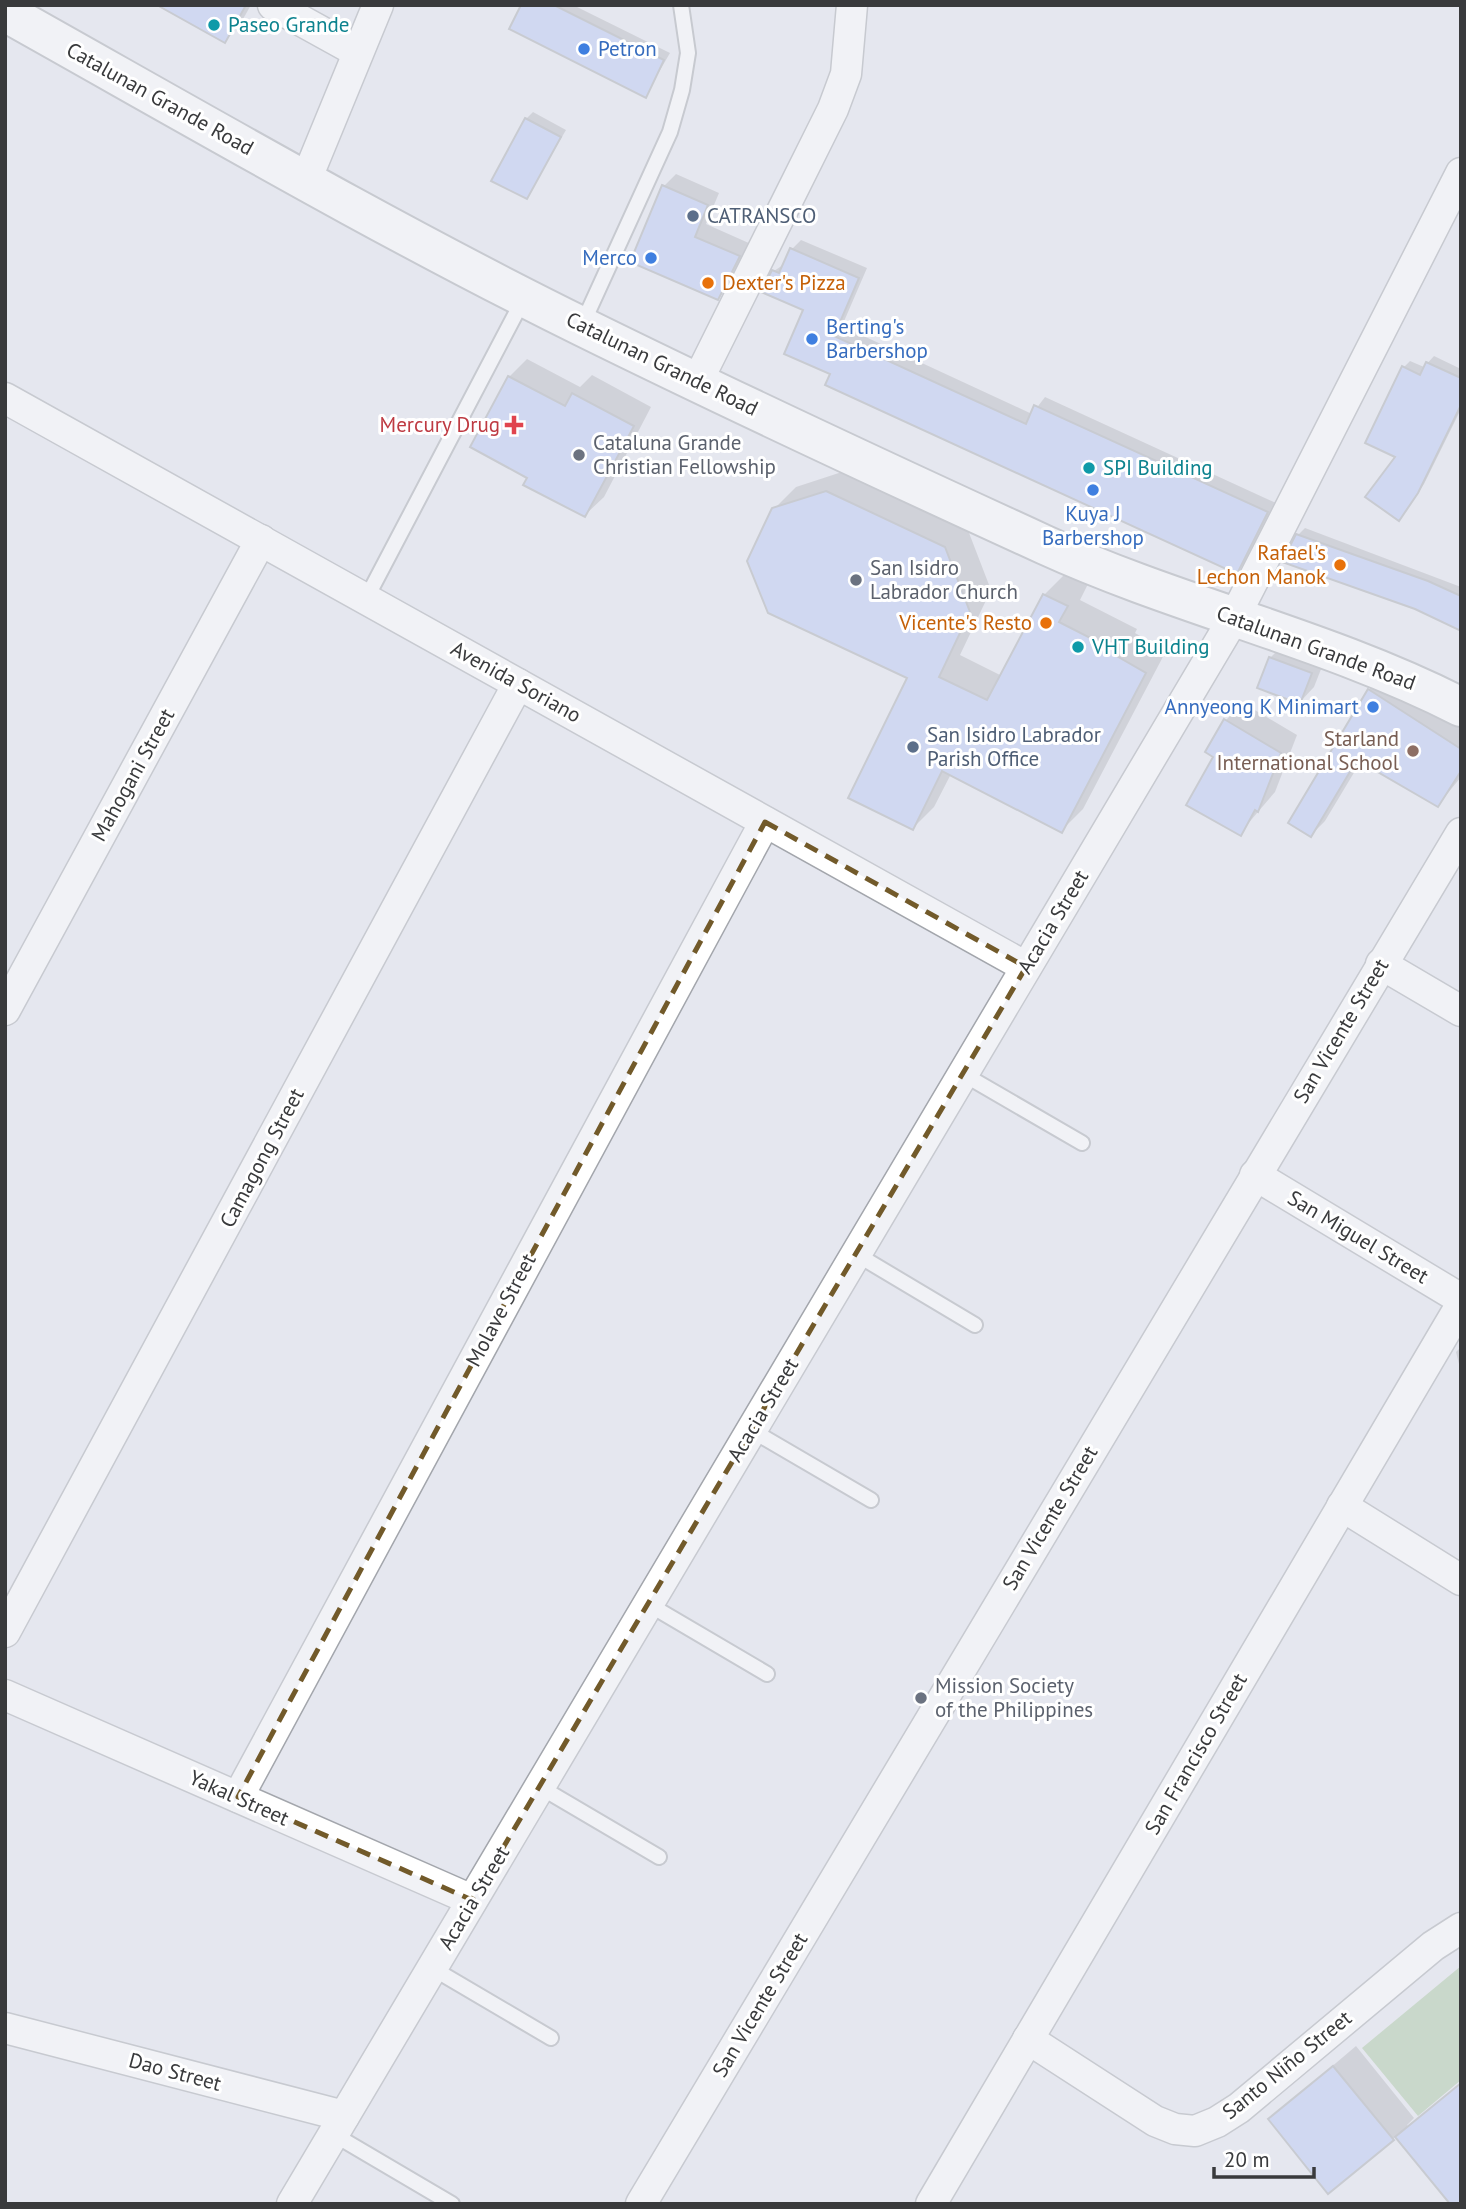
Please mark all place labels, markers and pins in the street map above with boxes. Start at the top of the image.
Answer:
place label: Paseo Grande [228,11,349,38]
marker: Paseo Grande [206,17,222,33]
place label: Petron [598,35,657,62]
marker: Petron [576,41,592,57]
place label: CATRANSCO [707,202,816,229]
marker: CATRANSCO [685,208,701,224]
place label: Merco [582,244,637,271]
marker: Merco [643,250,659,266]
place label: Dexter's Pizza [722,269,846,296]
marker: Dexter's Pizza [700,275,716,291]
place label: Berting's Barbershop [826,313,928,364]
marker: Berting's Barbershop [804,331,820,347]
place label: Mercury Drug [380,411,500,438]
marker: Mercury Drug [506,417,522,433]
place label: Cataluna Grande Christian Fellowship [593,429,776,480]
marker: Cataluna Grande Christian Fellowship [571,447,587,463]
place label: SPI Building [1103,454,1213,481]
marker: SPI Building [1081,460,1097,476]
marker: Kuya J Barbershop [1085,482,1101,498]
place label: Kuya J Barbershop [1042,500,1144,551]
place label: Rafael's Lechon Manok [1197,539,1326,590]
place label: San Isidro Labrador Church [870,554,1018,605]
marker: Rafael's Lechon Manok [1332,557,1348,573]
marker: San Isidro Labrador Church [848,572,864,588]
place label: Vicente's Resto [898,609,1032,636]
marker: Vicente's Resto [1038,615,1054,631]
place label: VHT Building [1091,633,1210,660]
marker: VHT Building [1070,639,1086,655]
place label: Annyeong K Minimart [1165,693,1359,720]
marker: Annyeong K Minimart [1365,699,1381,715]
place label: San Isidro Labrador Parish Office [927,721,1101,772]
place label: Starland International School [1216,725,1399,776]
marker: San Isidro Labrador Parish Office [905,739,921,755]
marker: Starland International School [1405,743,1421,759]
place label: Mission Society of the Philippines [935,1672,1093,1723]
marker: Mission Society of the Philippines [913,1690,929,1706]

